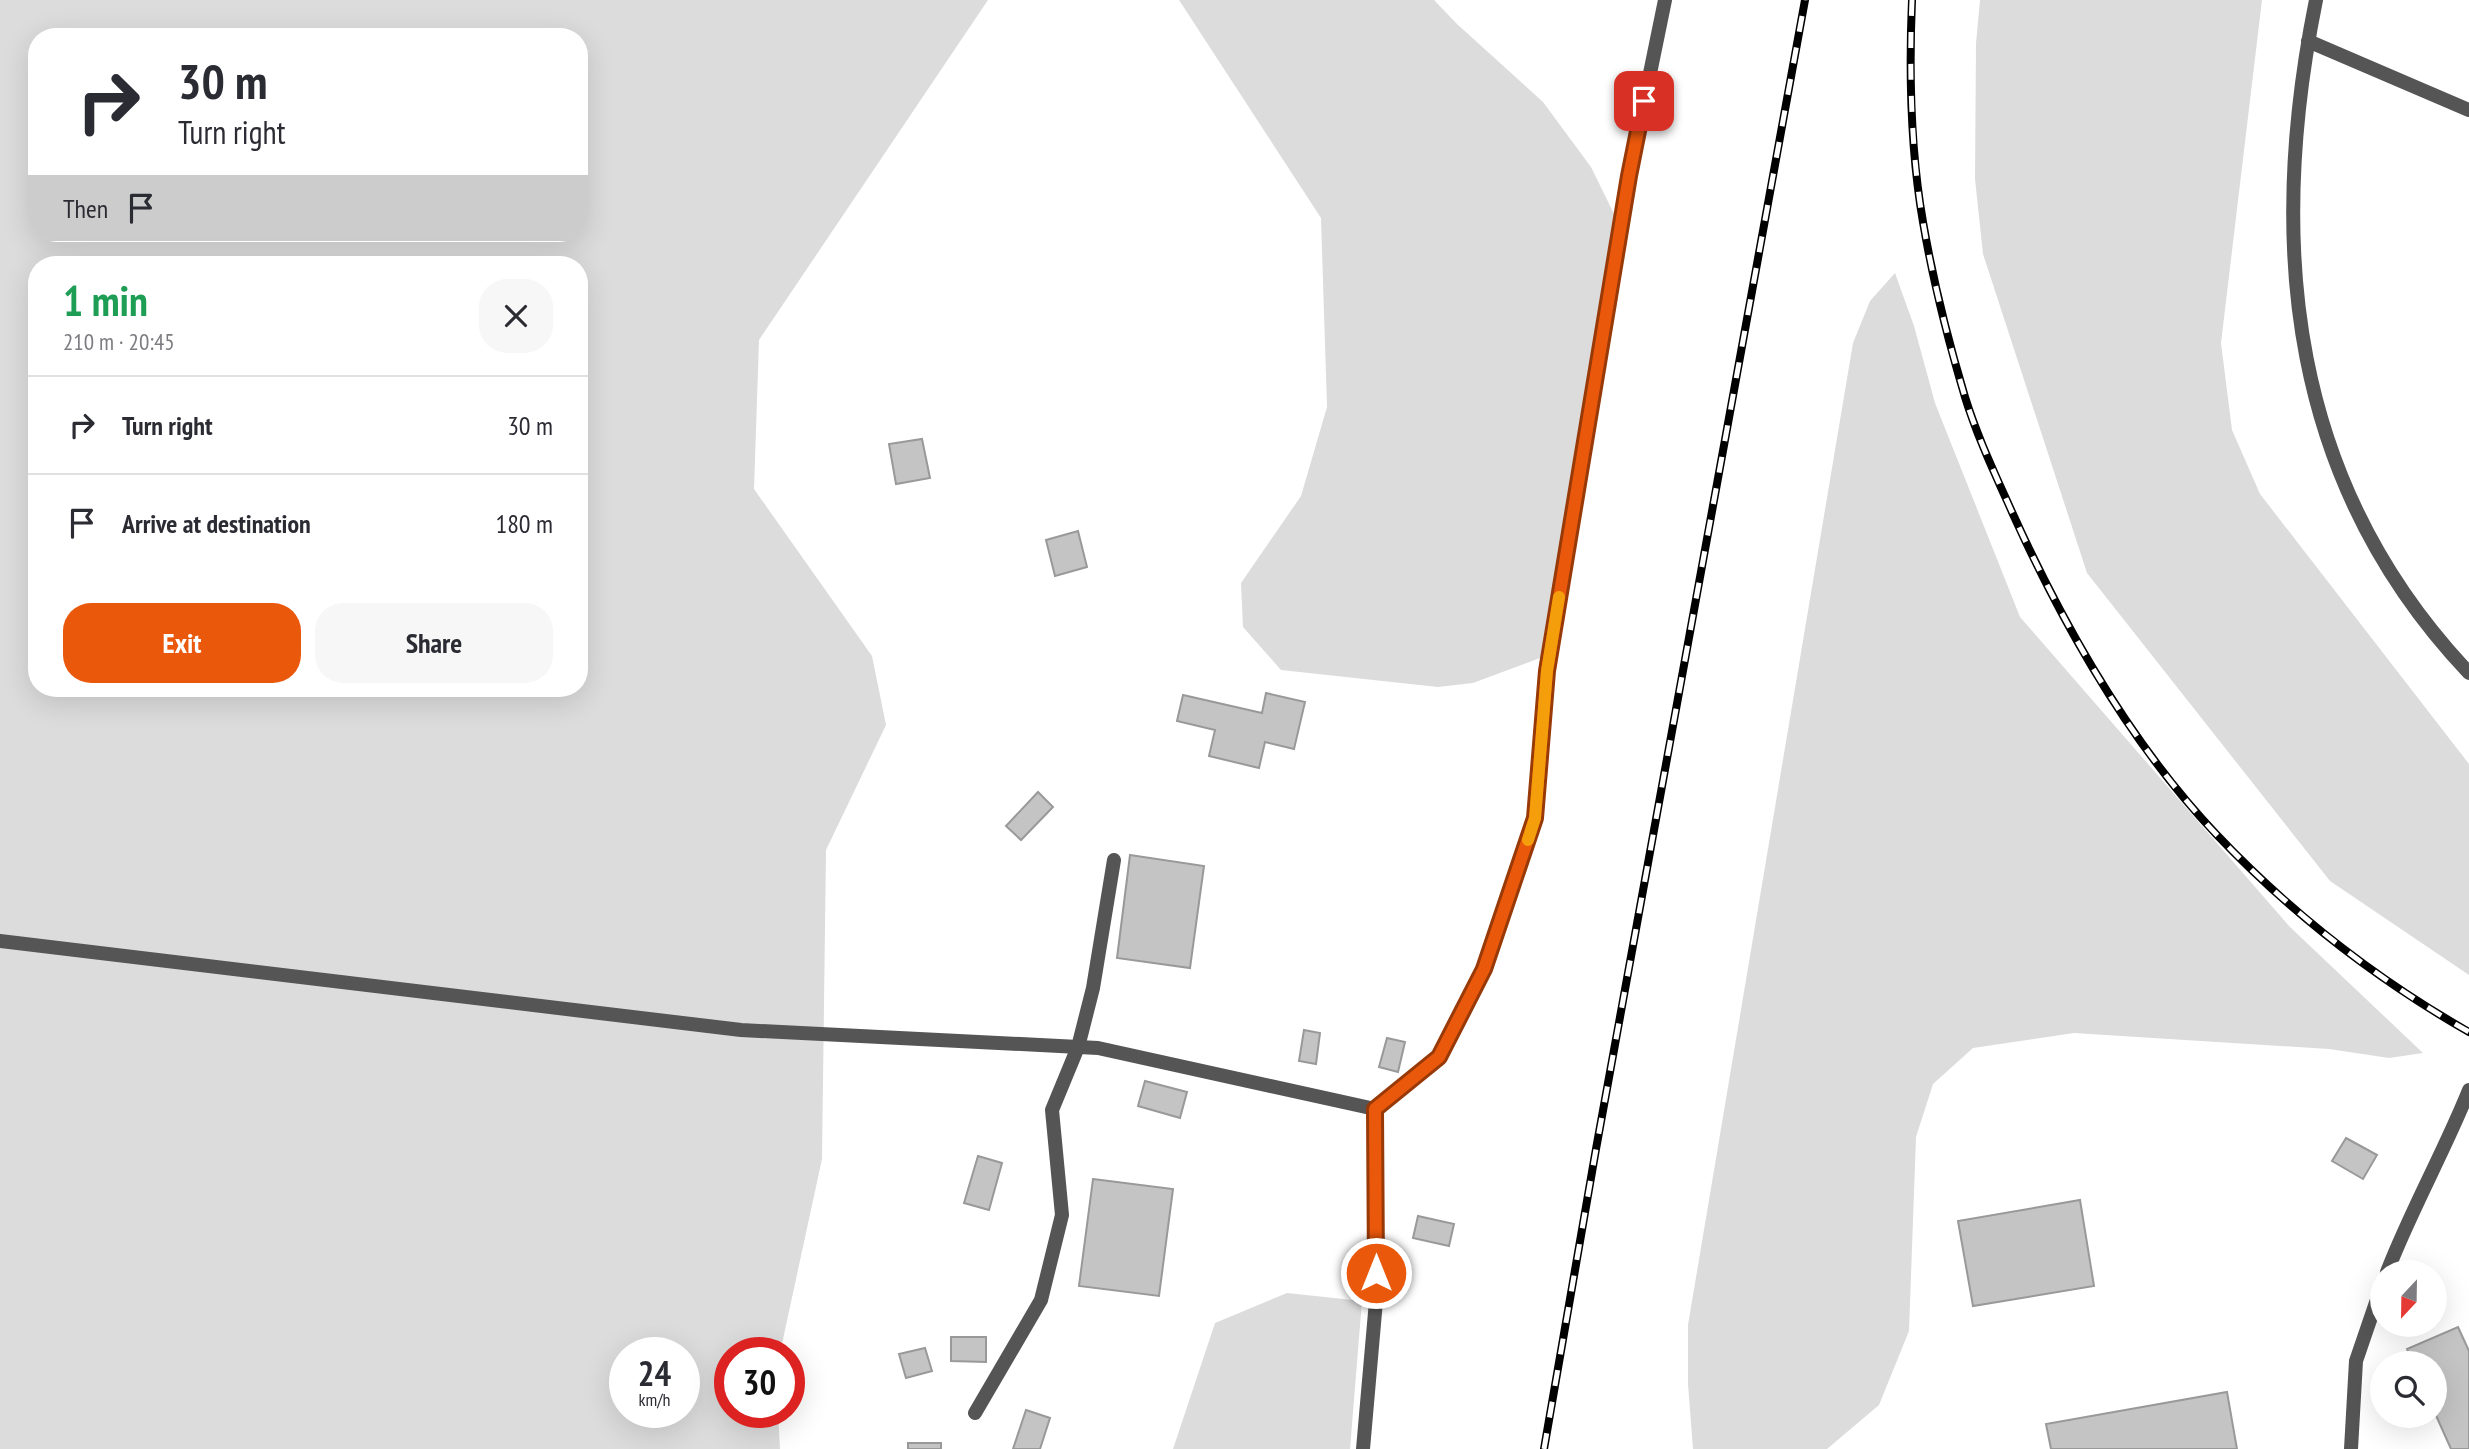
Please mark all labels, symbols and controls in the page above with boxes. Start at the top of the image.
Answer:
text: 30 m [178,49,267,113]
icon: right [63,56,154,147]
pin [1614,71,1674,131]
icon: arrive [1625,82,1663,120]
text: Turn right [178,111,286,153]
icon: arrive [122,189,160,227]
text: Then [63,192,108,225]
text: 1 min [63,273,148,328]
button: close [479,279,553,353]
text: 210 m · 20:45 [63,327,175,356]
icon: right [63,406,101,444]
text: Turn right [122,409,213,442]
text: 30 m [507,409,553,442]
icon: arrive [63,504,101,542]
text: Arrive at destination [122,507,311,540]
text: 180 m [495,507,553,540]
button: Exit [63,603,301,683]
button: Share [315,603,553,683]
position arrow [1339,1236,1413,1310]
north arrow [2370,1260,2446,1337]
map controls [2370,1260,2447,1428]
speed limit sign: 30 [714,1337,805,1428]
text: 24 [638,1350,671,1396]
button: search [2370,1351,2447,1428]
text: km/h [639,1388,670,1411]

